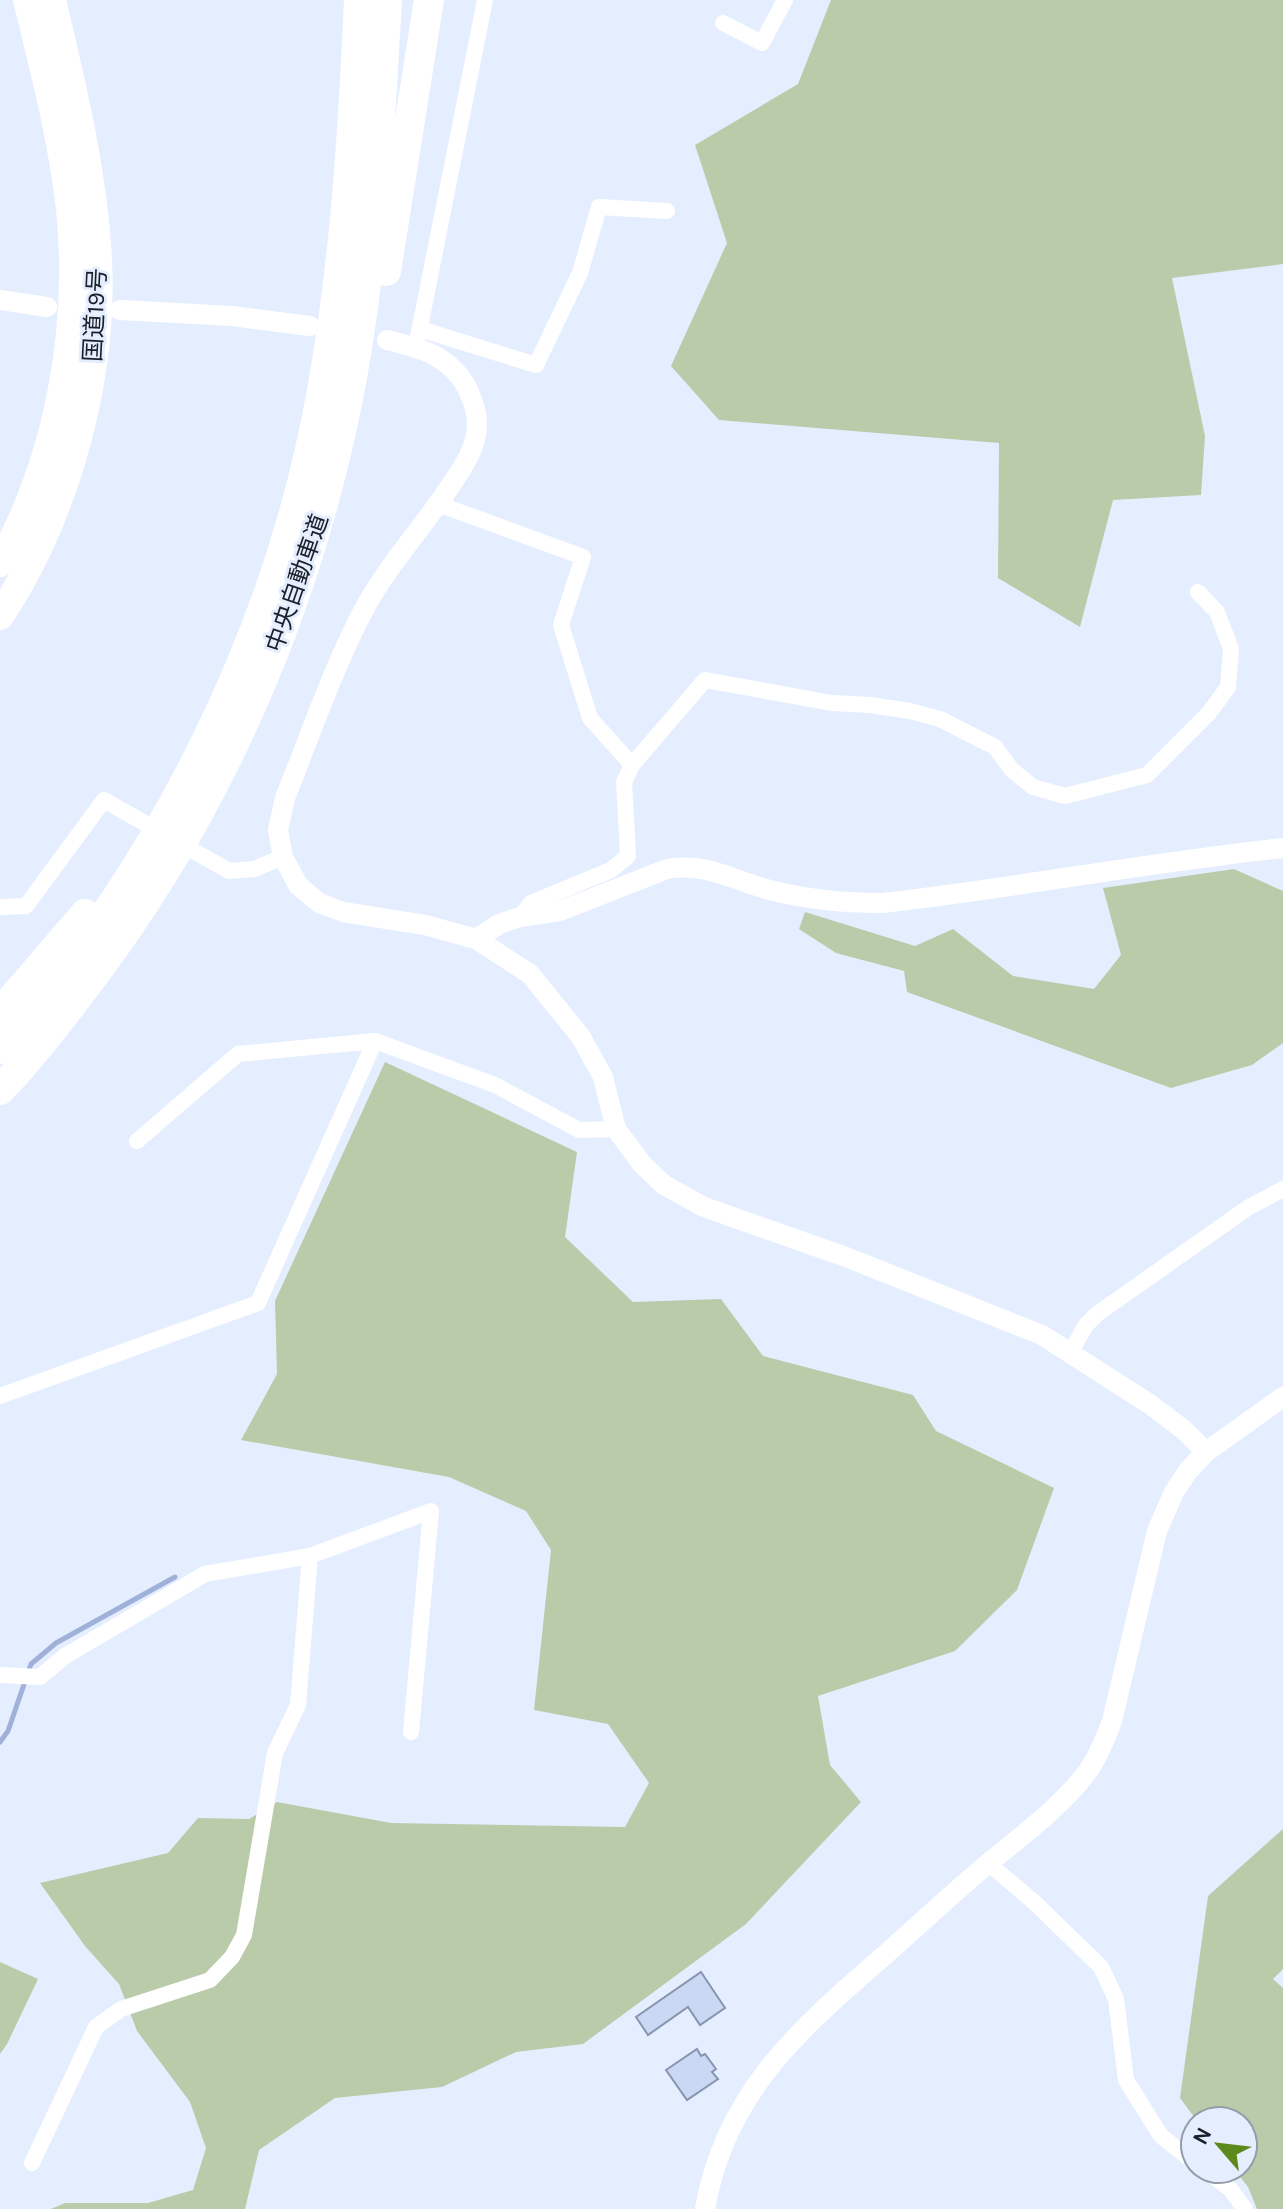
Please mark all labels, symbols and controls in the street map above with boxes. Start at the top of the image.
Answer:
street label: 国道19号 [79,267,111,363]
street label: 中央自動車道 [260,510,334,656]
north arrow [1179,2105,1259,2185]
text: N [1187,2123,1217,2149]

